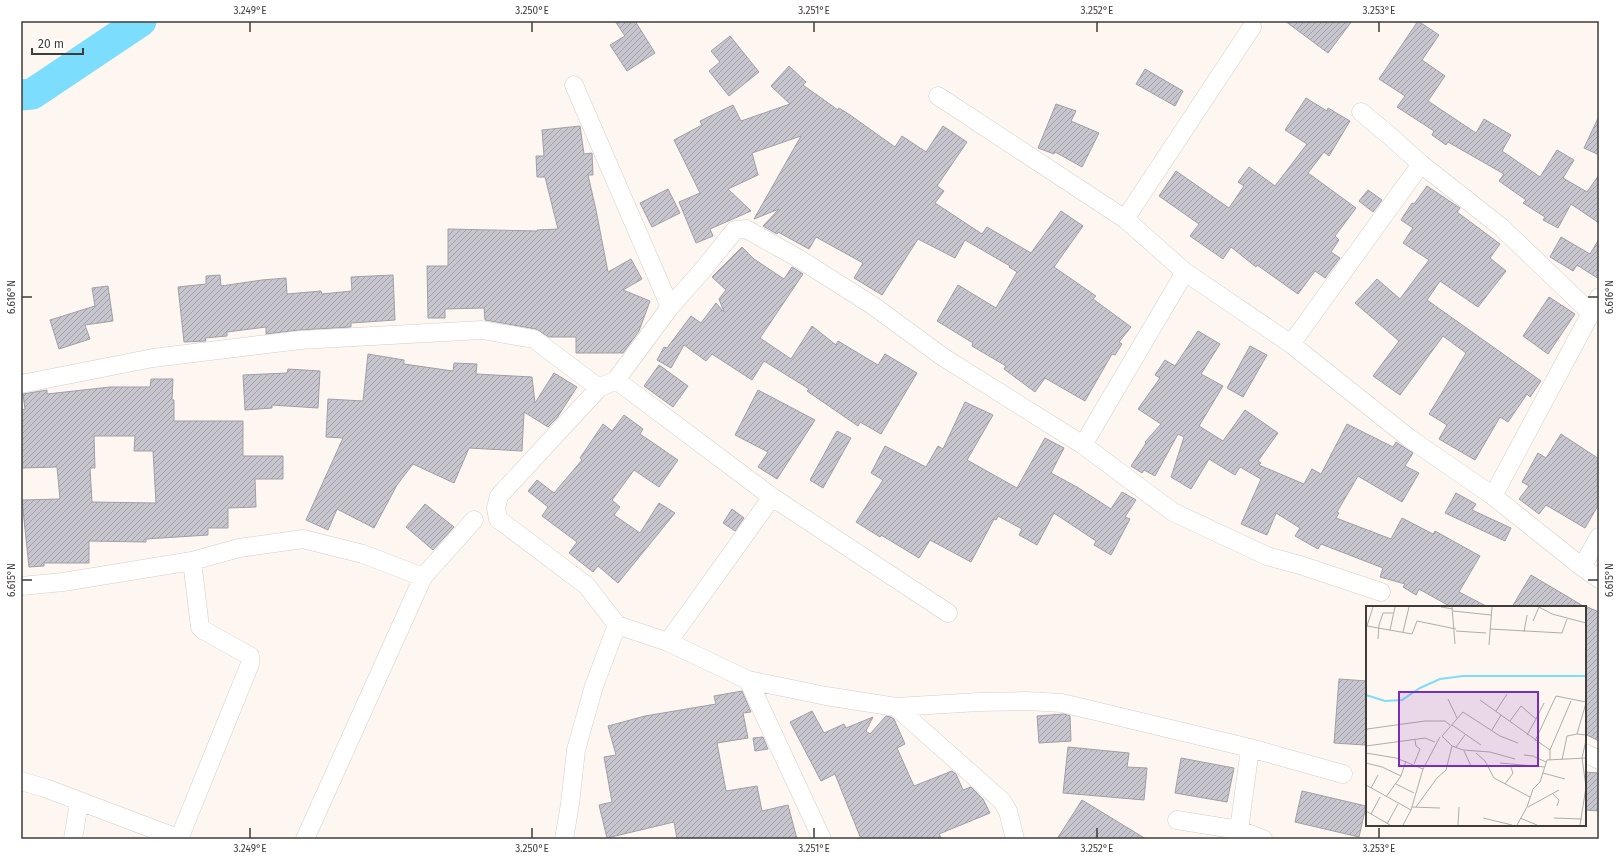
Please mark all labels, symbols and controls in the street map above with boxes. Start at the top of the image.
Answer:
text: 3.249°E [233,5,267,17]
text: 3.250°E [515,5,549,17]
text: 3.251°E [798,5,830,17]
text: 3.252°E [1081,5,1113,17]
text: 3.253°E [1363,5,1395,17]
scale bar [32,30,83,56]
text: 20 m [38,37,64,51]
text: 6.616°N [6,280,18,314]
text: 6.616°N [1604,280,1616,314]
text: 6.615°N [6,563,18,597]
text: 6.615°N [1604,563,1616,597]
inset map [1366,606,1586,826]
text: 3.249°E [233,843,267,855]
text: 3.250°E [515,843,549,855]
text: 3.251°E [798,843,830,855]
text: 3.252°E [1081,843,1113,855]
text: 3.253°E [1363,843,1395,855]

